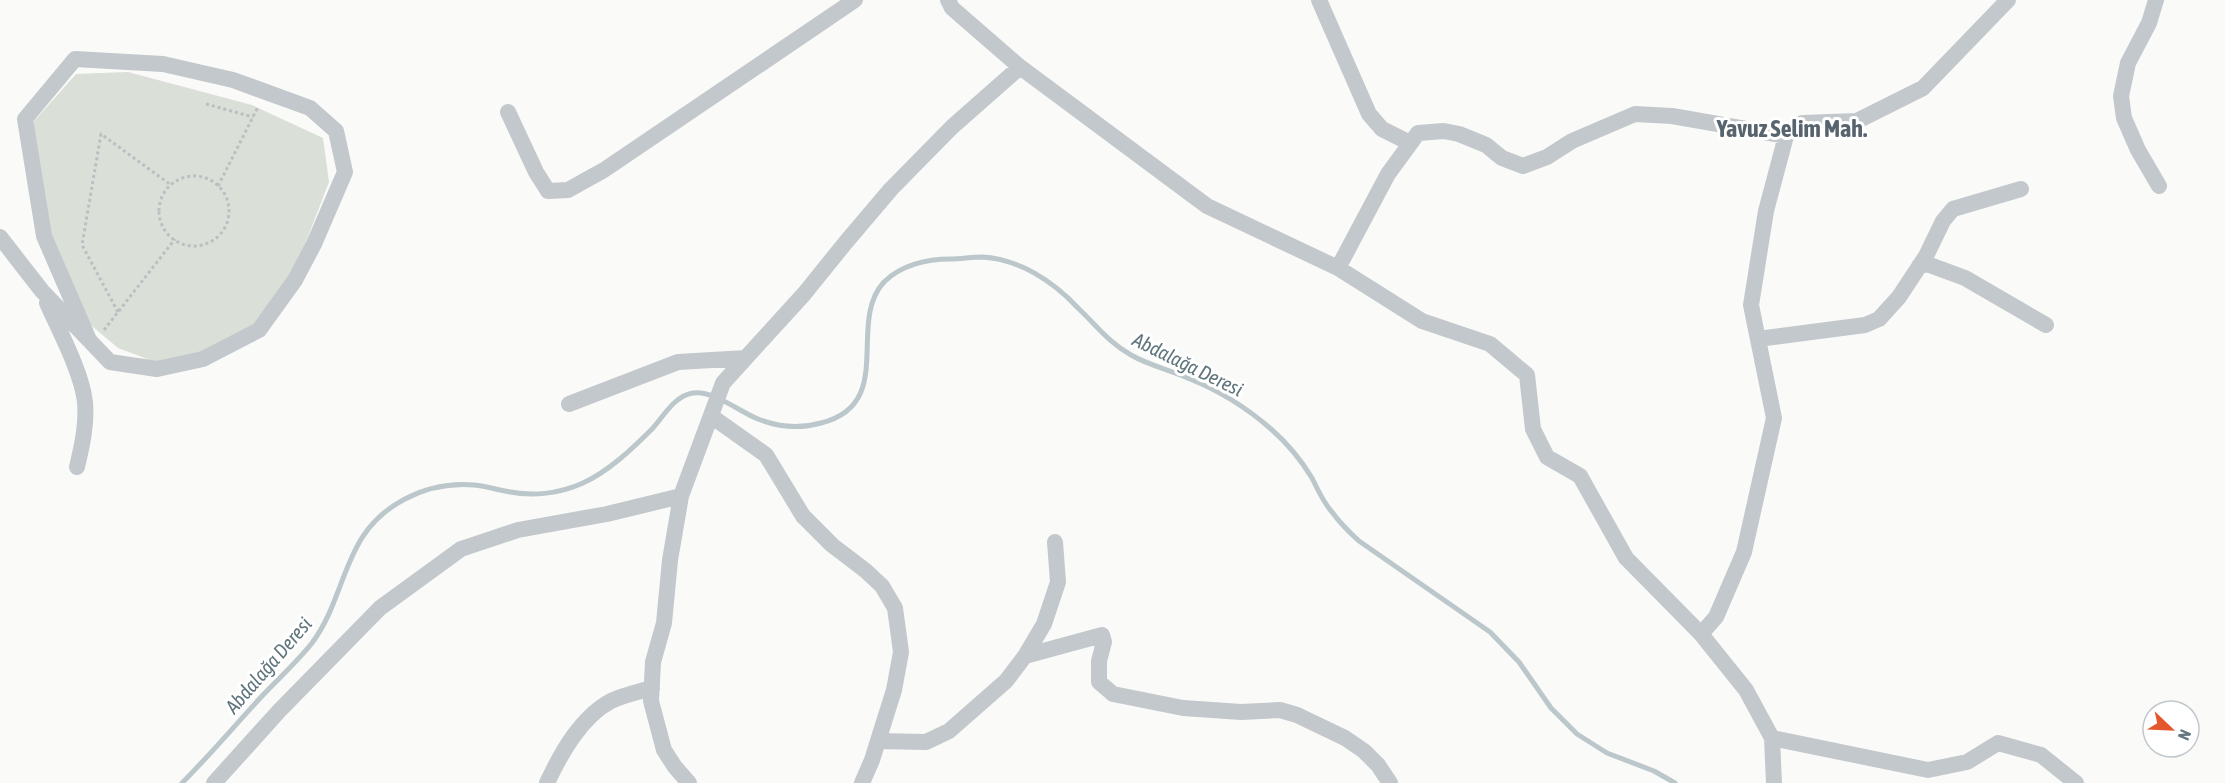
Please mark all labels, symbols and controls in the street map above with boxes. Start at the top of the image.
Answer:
district label: Yavuz Selim Mah. [1716,115,1867,142]
water label: Abdalağa Deresi [1128,327,1247,401]
water label: Abdalağa Deresi [219,612,316,718]
north arrow [2141,699,2201,759]
text: N [2175,727,2195,743]

